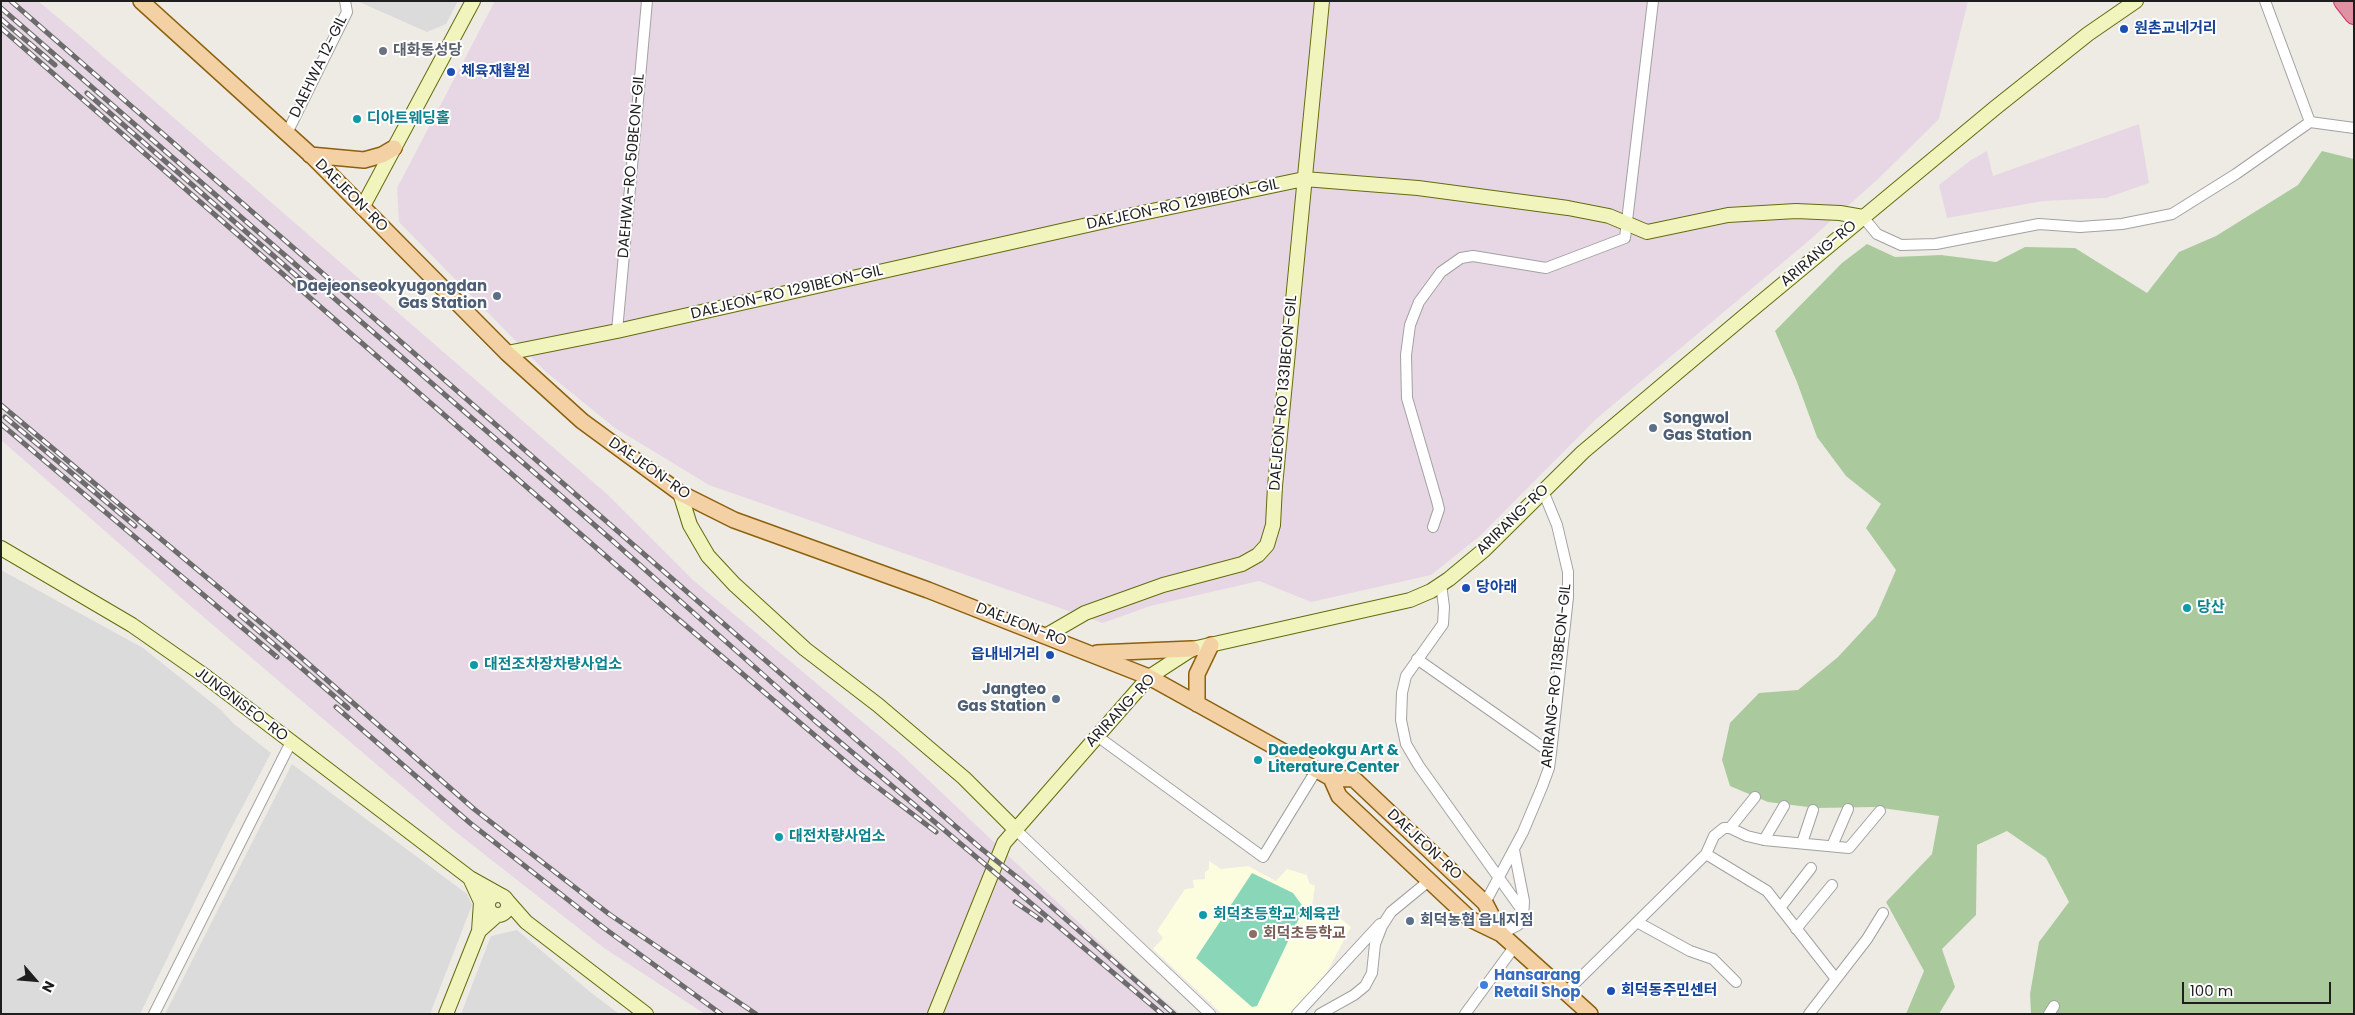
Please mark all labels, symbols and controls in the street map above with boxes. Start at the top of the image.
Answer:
street label: DAEHWA 12-GIL [287,13,351,121]
place label: 원촌교네거리 [2134,20,2217,38]
marker: 원촌교네거리 [2118,23,2130,35]
place label: 대화동성당 [393,42,462,60]
marker: 대화동성당 [377,45,389,57]
place label: 체육재활원 [461,63,530,81]
marker: 체육재활원 [445,66,457,78]
street label: DAEHWA-RO 50BEON-GIL [615,73,649,259]
place label: 디아트웨딩홀 [367,110,450,128]
marker: 디아트웨딩홀 [351,113,363,125]
street label: DAEJEON-RO [311,156,391,236]
street label: DAEJEON-RO 1291BEON-GIL [1085,176,1281,234]
street label: ARIRANG-RO [1777,217,1861,291]
street label: DAEJEON-RO 1291BEON-GIL [689,262,885,324]
place label: Daejeonseokyugongdan Gas Station [297,278,487,313]
marker: Daejeonseokyugongdan Gas Station [491,290,503,302]
street label: DAEJEON-RO 1331BEON-GIL [1266,295,1302,491]
place label: Songwol Gas Station [1663,410,1752,445]
marker: Songwol Gas Station [1647,422,1659,434]
street label: DAEJEON-RO [605,434,693,504]
street label: ARIRANG-RO [1473,481,1553,559]
place label: 당아래 [1476,579,1517,597]
marker: 당아래 [1460,582,1472,594]
street label: ARIRANG-RO 113BEON-GIL [1538,583,1576,769]
street label: DAEJEON-RO [973,599,1069,651]
place label: 당산 [2197,599,2225,617]
marker: 당산 [2181,602,2193,614]
place label: 읍내네거리 [971,646,1040,664]
marker: 읍내네거리 [1044,649,1056,661]
place label: 대전조차장차량사업소 [484,656,622,674]
marker: 대전조차장차량사업소 [468,659,480,671]
street label: JUNGNISEO-RO [191,664,291,746]
street label: ARIRANG-RO [1083,671,1159,751]
place label: Jangteo Gas Station [957,681,1046,716]
marker: Jangteo Gas Station [1050,693,1062,705]
place label: Daedeokgu Art & Literature Center [1268,742,1399,777]
marker: Daedeokgu Art & Literature Center [1252,754,1264,766]
street label: DAEJEON-RO [1383,806,1465,884]
place label: 대전차량사업소 [789,828,886,846]
marker: 대전차량사업소 [773,831,785,843]
place label: 회덕초등학교 체육관 [1213,906,1340,924]
marker: 회덕초등학교 체육관 [1197,909,1209,921]
place label: 회덕농협 읍내지점 [1420,912,1534,930]
marker: 회덕농협 읍내지점 [1404,915,1416,927]
place label: 회덕초등학교 [1263,925,1346,943]
marker: 회덕초등학교 [1247,928,1259,940]
north arrow [10,955,60,1005]
place label: Hansarang Retail Shop [1494,967,1581,1002]
scale bar [2185,972,2334,1004]
text: N [37,978,60,996]
marker: Hansarang Retail Shop [1478,979,1490,991]
text: 100 m [2190,980,2233,1001]
place label: 회덕동주민센터 [1621,982,1718,1000]
marker: 회덕동주민센터 [1605,985,1617,997]

